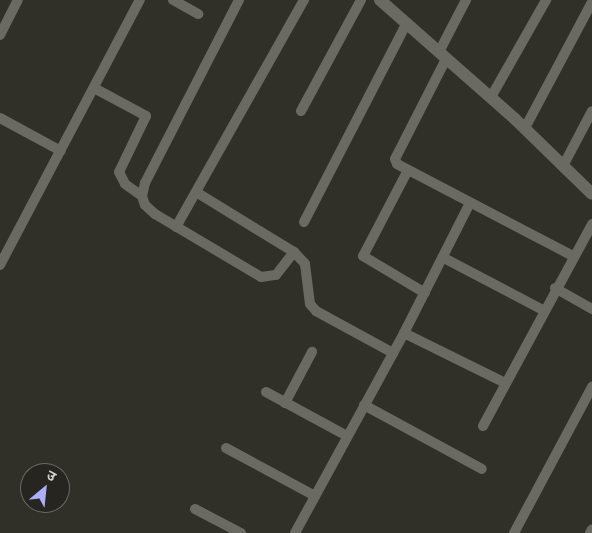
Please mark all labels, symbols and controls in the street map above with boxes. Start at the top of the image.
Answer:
north arrow [20,463,70,513]
text: उ [44,467,59,485]

